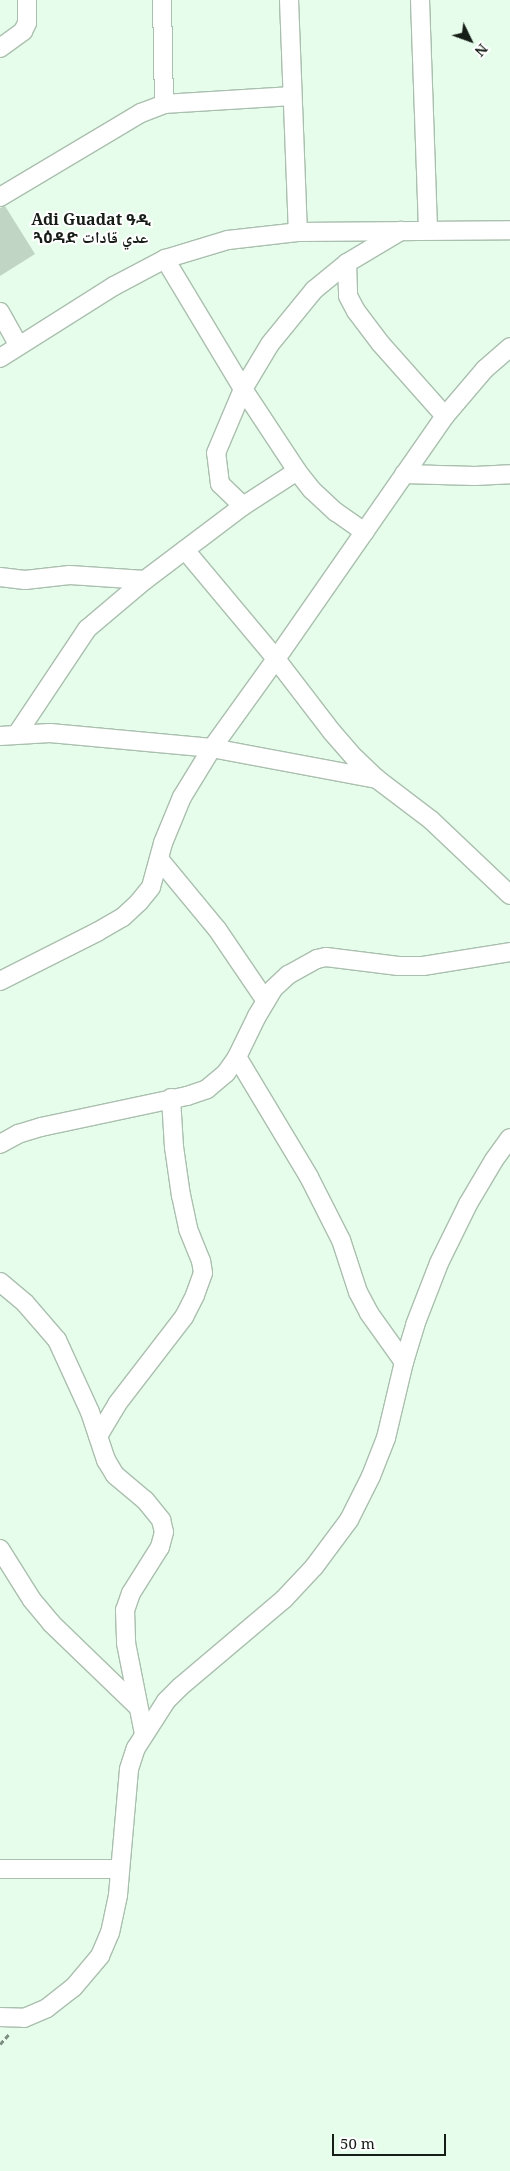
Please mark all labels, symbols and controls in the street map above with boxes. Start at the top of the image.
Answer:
north arrow [445,15,495,65]
text: N [471,40,492,61]
district label: Adi Guadat ዓዲ ጓዕዳድ عدي قادات [31,209,151,247]
scale bar [335,2124,449,2156]
text: 50 m [340,2133,375,2153]

